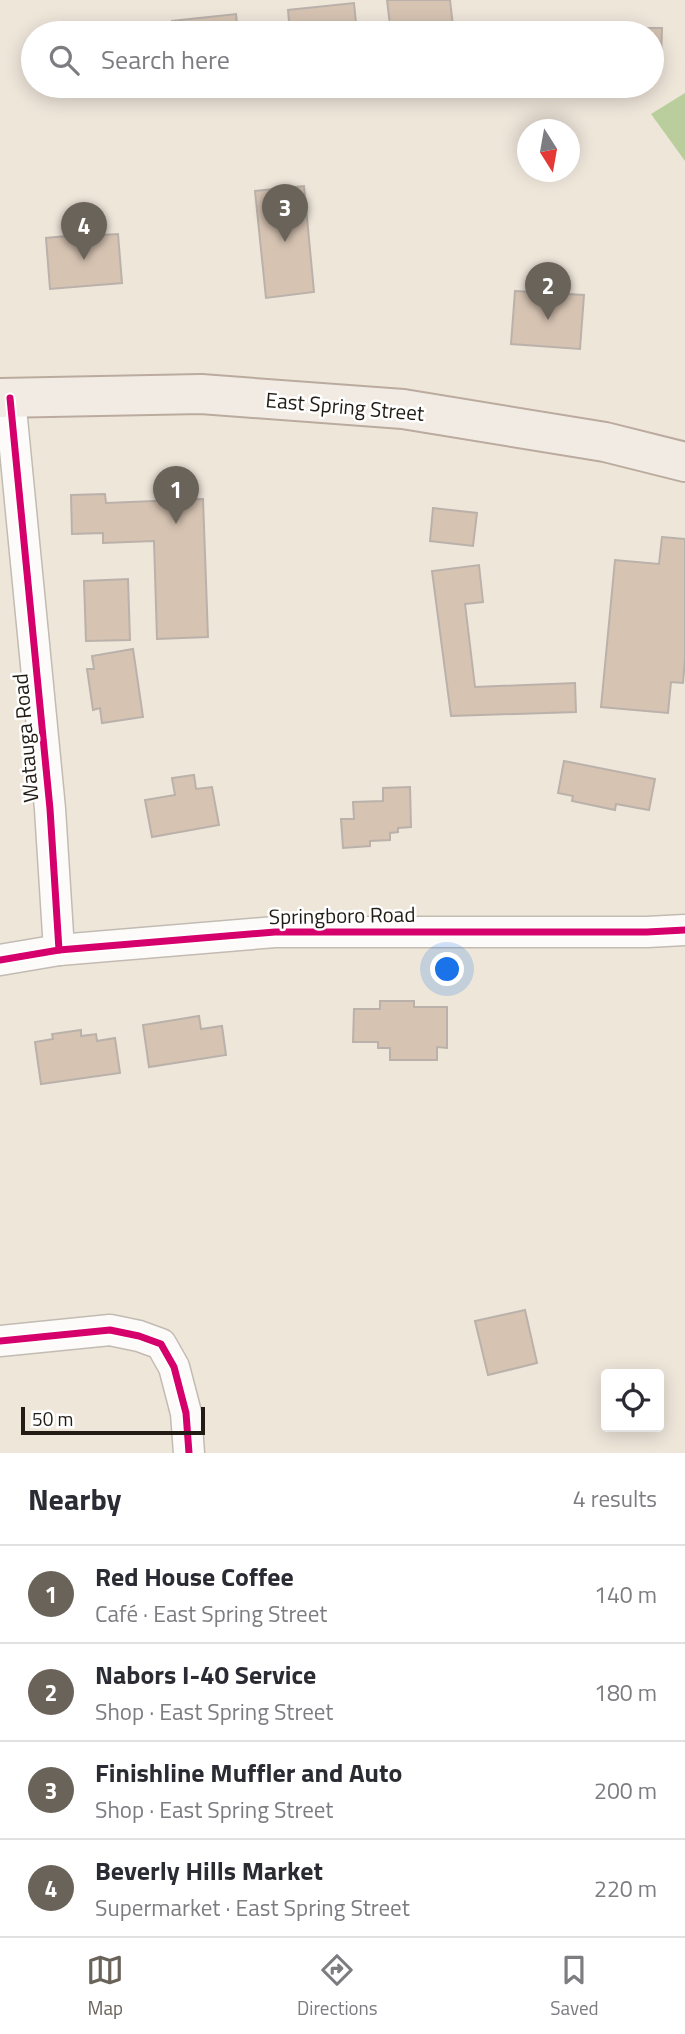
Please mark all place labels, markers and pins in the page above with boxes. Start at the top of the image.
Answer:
pin: 3 [262,184,308,242]
pin: 4 [61,202,107,260]
pin: 2 [525,262,571,320]
pin: 1 [153,466,199,524]

